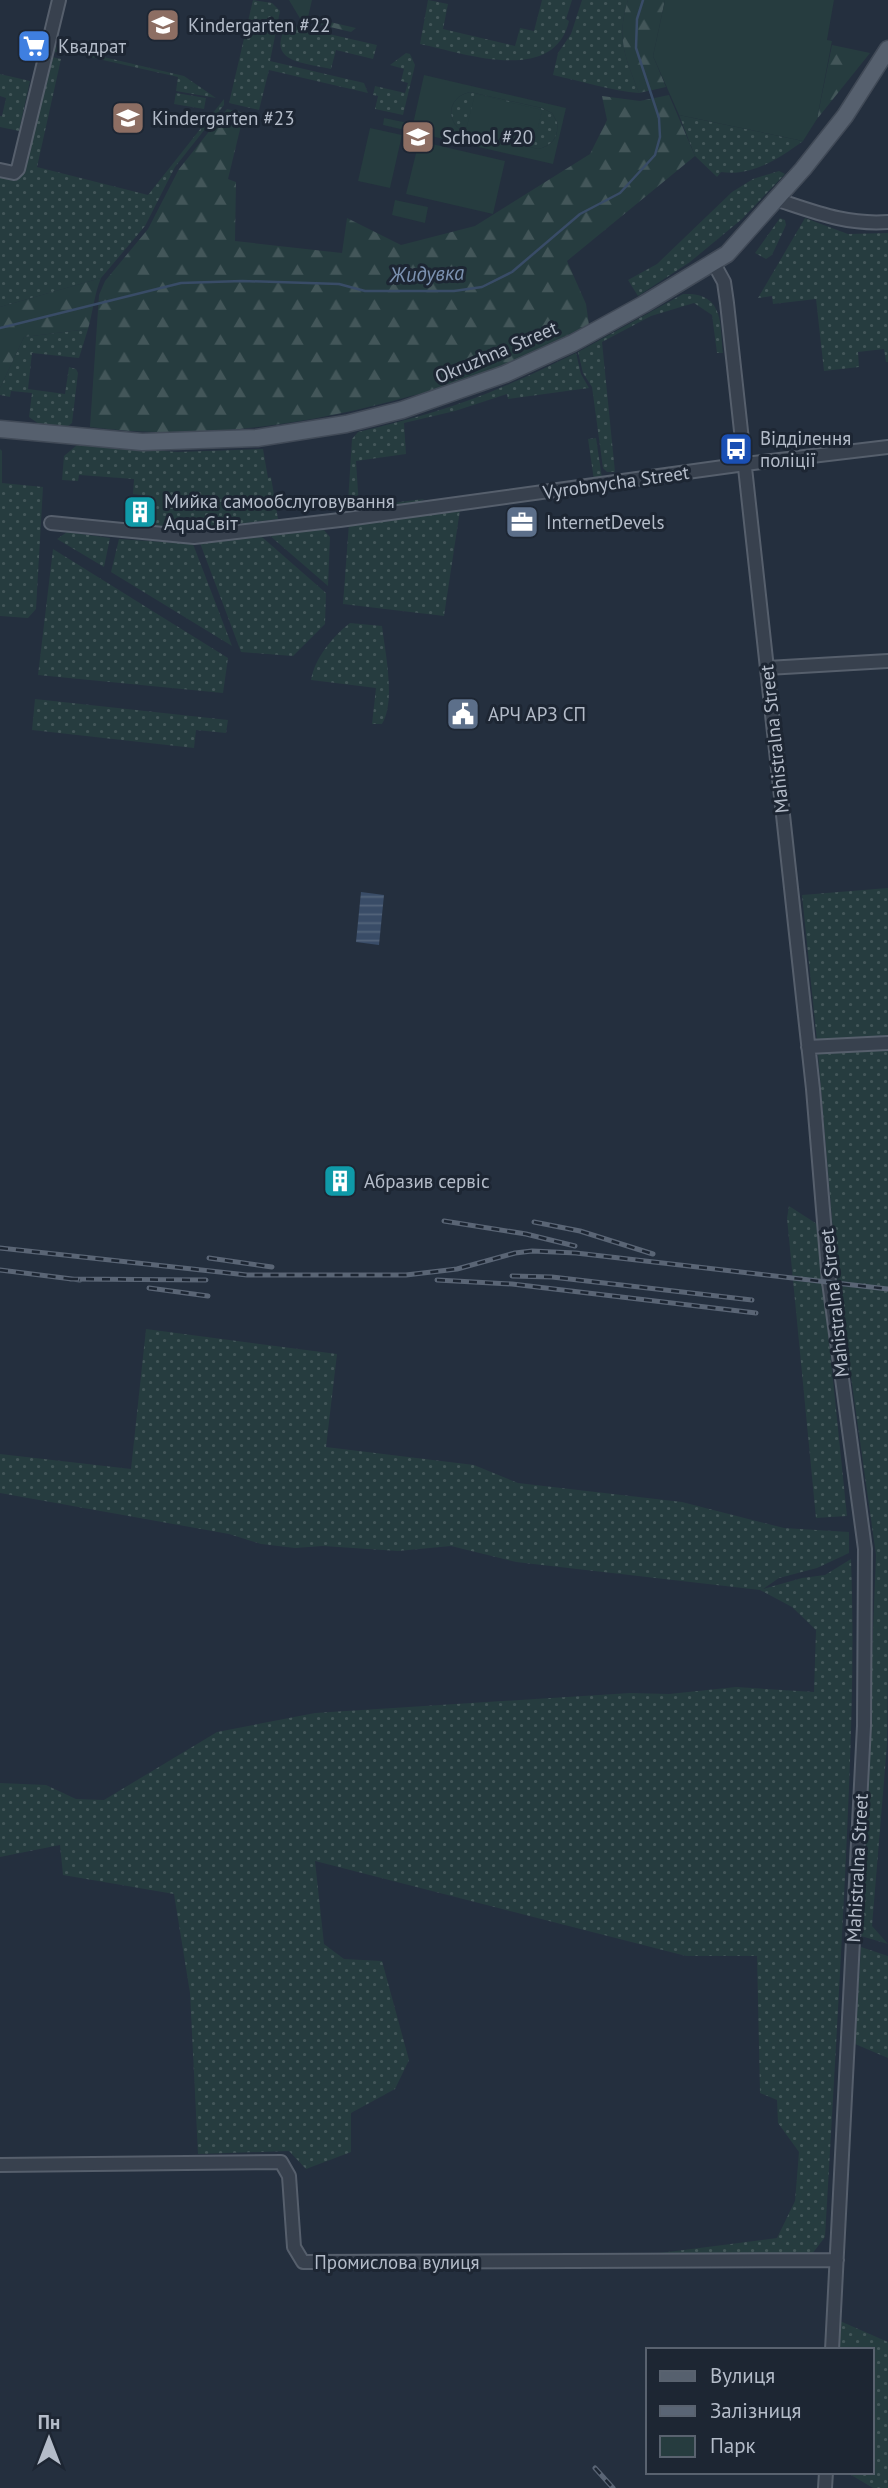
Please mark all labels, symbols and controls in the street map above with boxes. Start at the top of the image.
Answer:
school or university icon: Kindergarten #22 [144,6,182,44]
place label: Kindergarten #22 [188,13,330,37]
supermarket icon: Квадрат [15,27,53,65]
place label: Квадрат [58,34,126,58]
school or university icon: Kindergarten #23 [109,99,147,137]
place label: Kindergarten #23 [152,106,294,130]
school or university icon: School #20 [399,118,437,156]
place label: School #20 [442,125,533,149]
water label: Жидувка [388,259,465,288]
street label: Okruzhna Street [431,315,562,389]
place label: Відділення поліції [760,426,851,472]
bus stop icon: Відділення поліції [717,430,755,468]
street label: Vyrobnycha Street [540,460,691,504]
place label: Мийка самообслуговування AquaСвіт [164,489,395,535]
building icon: Мийка самообслуговування AquaСвіт [121,493,159,531]
office icon: InternetDevels [503,503,541,541]
place label: InternetDevels [546,510,665,534]
street label: Mahistralna Street [754,663,794,814]
public building icon: АРЧ АРЗ СП [444,695,482,733]
place label: АРЧ АРЗ СП [488,702,586,726]
building icon: Абразив сервіс [321,1162,359,1200]
place label: Абразив сервіс [364,1169,490,1193]
street label: Mahistralna Street [814,1227,854,1378]
street label: Mahistralna Street [841,1792,873,1943]
street label: Промислова вулиця [314,2250,480,2274]
legend [646,2348,874,2474]
text: Вулиця [710,2362,775,2389]
text: Залізниця [710,2397,802,2424]
north arrow [14,2404,84,2474]
text: Пн [38,2410,60,2434]
text: Парк [710,2432,756,2459]

